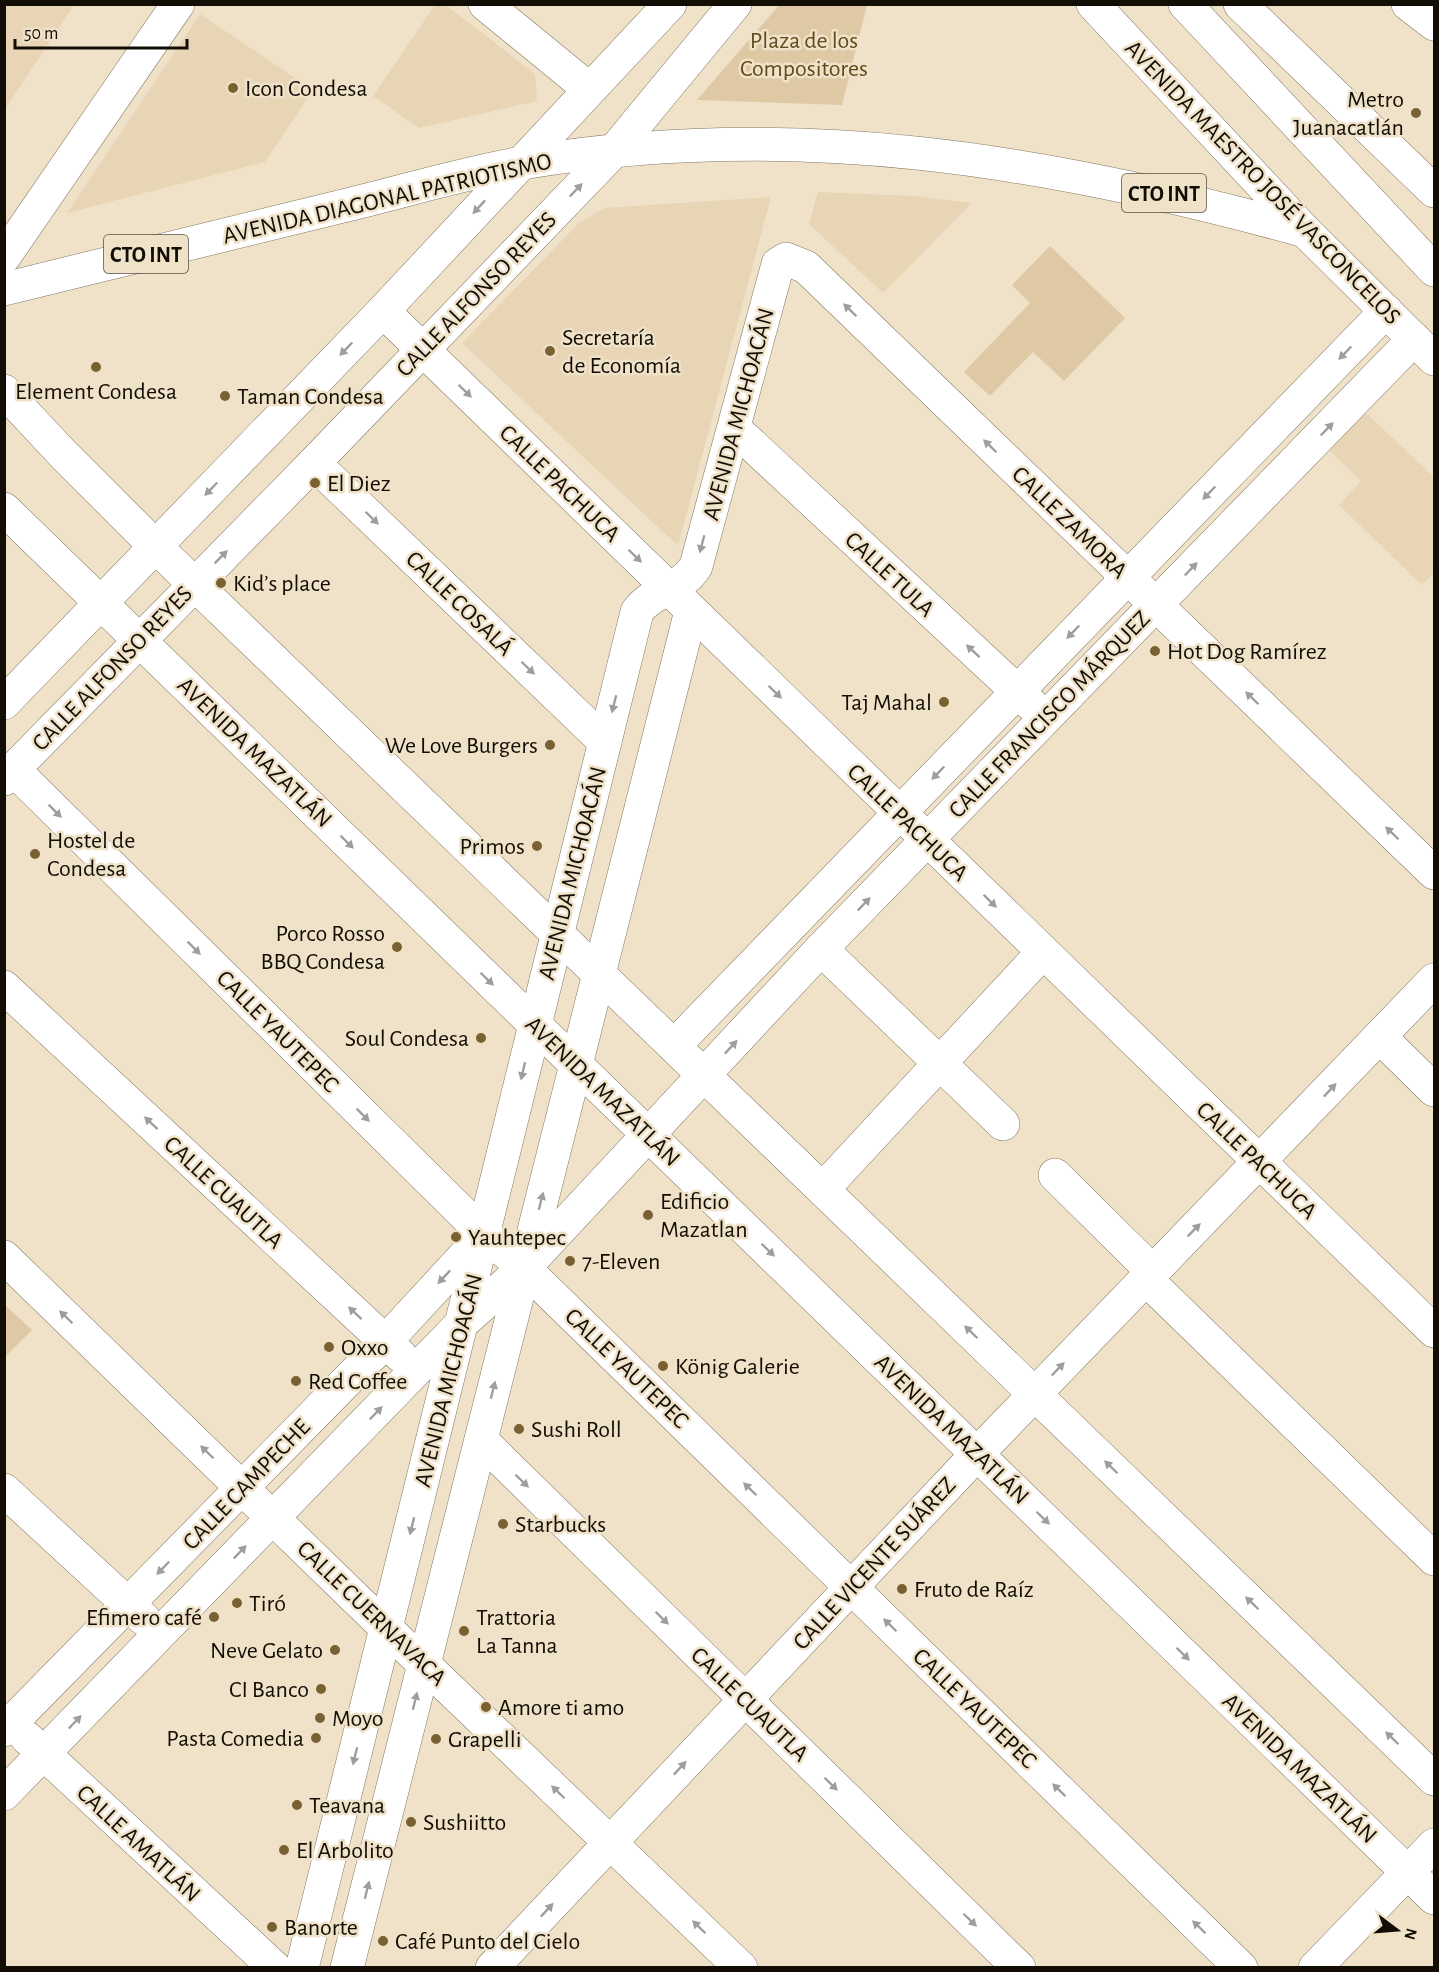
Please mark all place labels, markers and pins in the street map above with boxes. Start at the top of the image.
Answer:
place label: Icon Condesa [245,77,367,101]
marker: Icon Condesa [226,81,240,95]
place label: Metro Juanacatlán [1293,88,1404,140]
marker: Metro Juanacatlán [1409,106,1423,120]
place label: Secretaría de Economía [562,326,681,378]
marker: Secretaría de Economía [543,344,557,358]
marker: Element Condesa [89,360,103,374]
place label: Element Condesa [15,380,177,404]
place label: Taman Condesa [237,385,384,409]
marker: Taman Condesa [218,389,232,403]
place label: El Diez [327,472,391,496]
marker: El Diez [308,476,322,490]
place label: Kid’s place [233,572,331,596]
marker: Kid’s place [214,576,228,590]
place label: Hot Dog Ramírez [1167,640,1327,664]
marker: Hot Dog Ramírez [1148,644,1162,658]
place label: Taj Mahal [841,691,932,715]
marker: Taj Mahal [937,695,951,709]
place label: We Love Burgers [385,734,538,758]
marker: We Love Burgers [543,738,557,752]
place label: Hostel de Condesa [47,829,135,881]
place label: Primos [459,835,525,859]
marker: Primos [530,839,544,853]
marker: Hostel de Condesa [28,847,42,861]
place label: Porco Rosso BBQ Condesa [261,922,385,974]
marker: Porco Rosso BBQ Condesa [390,940,404,954]
place label: Soul Condesa [345,1027,469,1051]
marker: Soul Condesa [474,1031,488,1045]
place label: Edificio Mazatlan [660,1190,748,1242]
marker: Edificio Mazatlan [641,1208,655,1222]
place label: Yauhtepec [468,1226,566,1250]
marker: Yauhtepec [449,1230,463,1244]
place label: 7-Eleven [582,1250,660,1274]
marker: 7-Eleven [563,1254,577,1268]
place label: Oxxo [341,1336,389,1360]
marker: Oxxo [322,1340,336,1354]
place label: König Galerie [675,1355,800,1379]
marker: König Galerie [656,1359,670,1373]
place label: Red Coffee [308,1370,407,1394]
marker: Red Coffee [289,1374,303,1388]
place label: Sushi Roll [531,1418,622,1442]
marker: Sushi Roll [512,1422,526,1436]
place label: Starbucks [515,1513,606,1537]
marker: Starbucks [496,1517,510,1531]
place label: Fruto de Raíz [914,1578,1034,1602]
marker: Fruto de Raíz [895,1582,909,1596]
place label: Tiró [249,1592,286,1616]
marker: Tiró [230,1596,244,1610]
place label: Efimero café [86,1606,202,1630]
place label: Trattoria La Tanna [476,1606,558,1658]
marker: Efimero café [207,1610,221,1624]
marker: Trattoria La Tanna [457,1624,471,1638]
place label: Neve Gelato [210,1639,323,1663]
marker: Neve Gelato [328,1643,342,1657]
place label: CI Banco [229,1678,309,1702]
marker: CI Banco [314,1682,328,1696]
place label: Amore ti amo [498,1696,624,1720]
marker: Amore ti amo [479,1700,493,1714]
place label: Moyo [332,1707,384,1731]
marker: Moyo [313,1711,327,1725]
place label: Pasta Comedia [166,1727,304,1751]
place label: Grapelli [448,1728,521,1752]
marker: Pasta Comedia [309,1731,323,1745]
marker: Grapelli [429,1732,443,1746]
place label: Teavana [309,1794,385,1818]
marker: Teavana [290,1798,304,1812]
place label: Sushiitto [423,1811,506,1835]
marker: Sushiitto [404,1815,418,1829]
place label: El Arbolito [296,1839,394,1863]
marker: El Arbolito [277,1843,291,1857]
place label: Banorte [284,1916,358,1940]
marker: Banorte [265,1920,279,1934]
place label: Café Punto del Cielo [395,1930,580,1954]
marker: Café Punto del Cielo [376,1934,390,1948]

